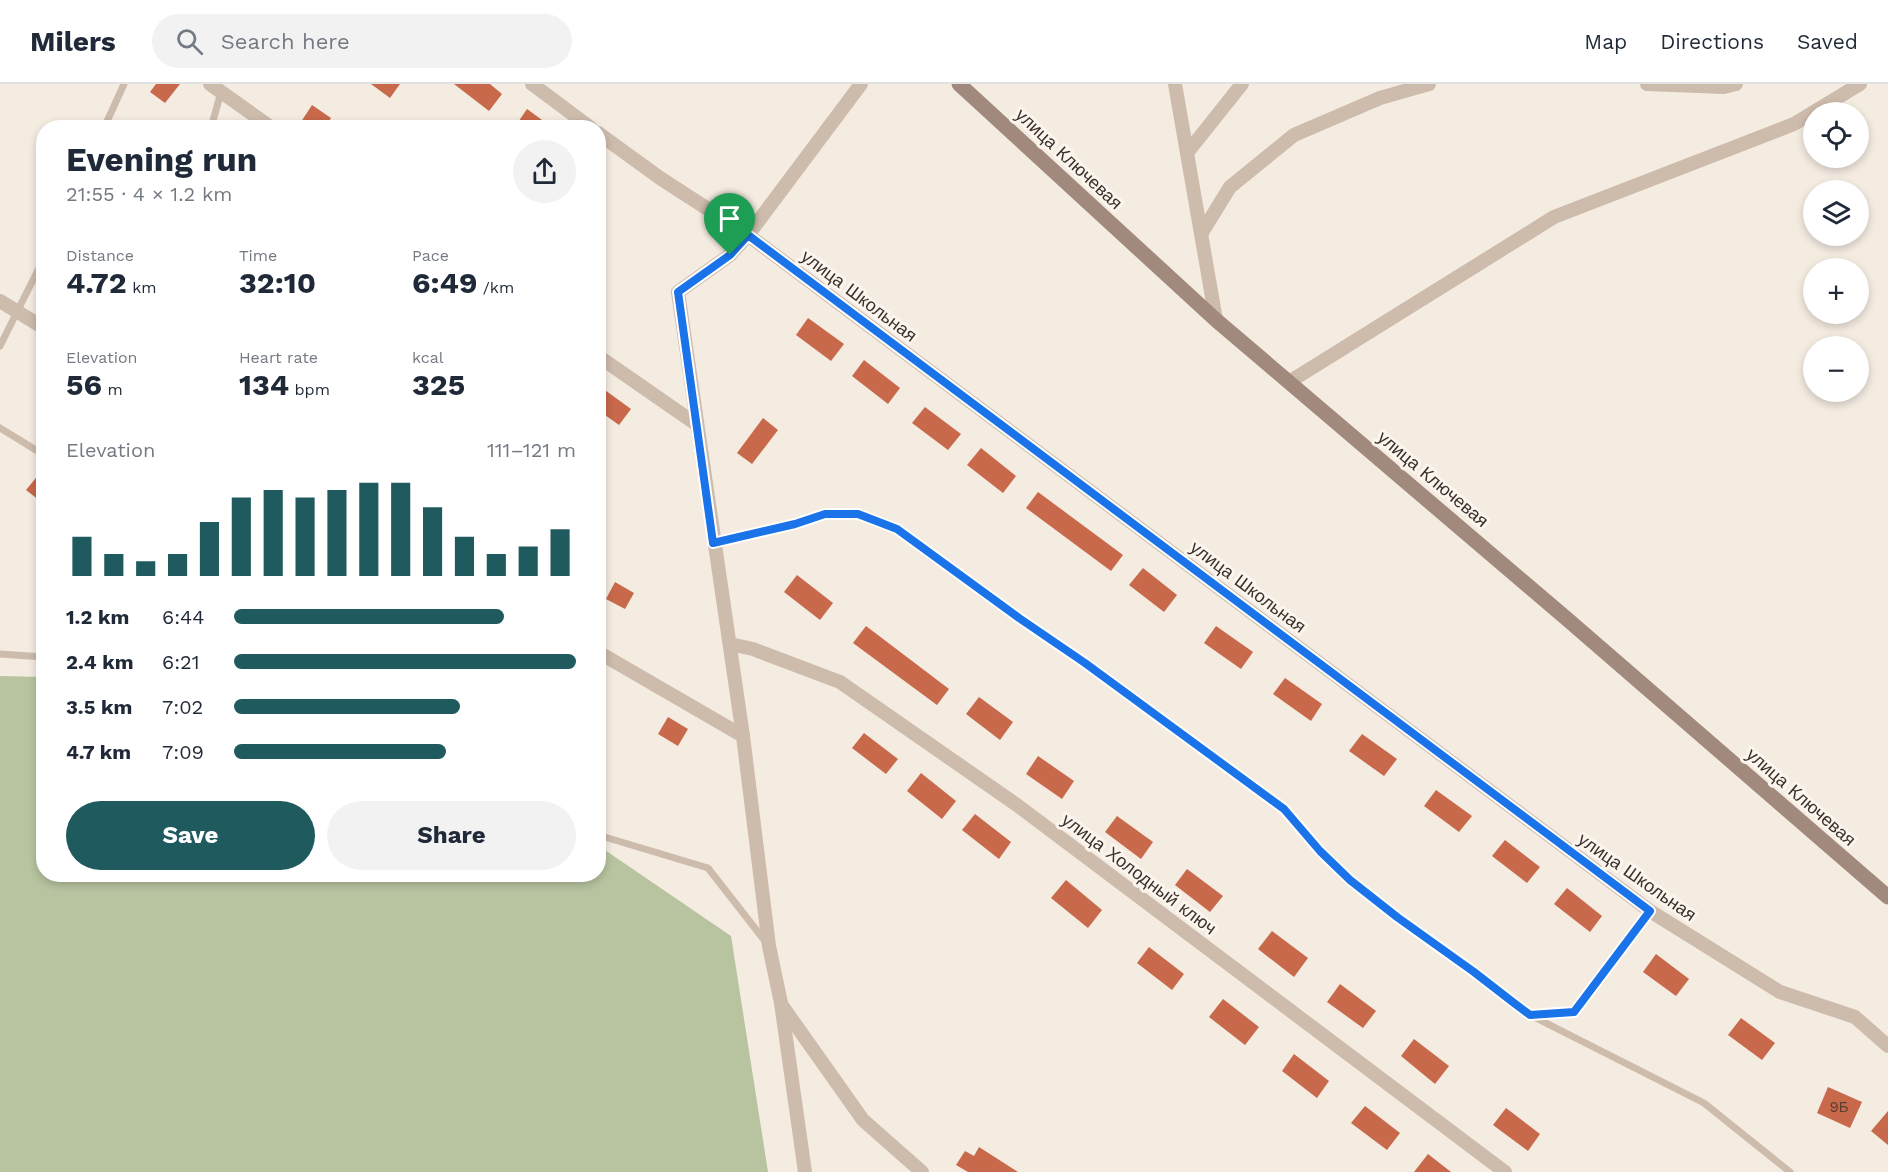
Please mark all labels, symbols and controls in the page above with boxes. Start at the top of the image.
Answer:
search box [152,14,572,68]
text: Milers [30,25,116,58]
icon: search [173,25,206,58]
text: Search here [221,29,350,54]
text: Map [1584,29,1627,54]
text: Directions [1660,29,1764,54]
text: Saved [1797,29,1858,54]
map controls [1803,102,1869,402]
button: locate [1803,102,1869,168]
street label: улица Ключевая [1012,104,1127,213]
text: Evening run [66,140,257,179]
button: share [513,140,576,203]
button: layers [1803,180,1869,246]
text: 21:55 · 4 × 1.2 km [66,182,232,206]
pin [704,193,755,255]
icon: arrive [713,202,746,235]
street label: улица Школьная [797,245,921,346]
text: Distance [66,246,134,265]
text: Time [239,246,277,265]
text: Pace [412,246,449,265]
button: + [1803,258,1869,324]
text: 4.72 [66,265,127,300]
text: 32:10 [239,265,316,300]
text: 6:49 [412,265,477,300]
text: km [127,278,156,297]
text: /km [477,278,514,297]
button: − [1803,336,1869,402]
text: Elevation [66,348,137,367]
text: Heart rate [239,348,318,367]
text: kcal [412,348,444,367]
text: 56 [66,367,102,402]
text: 134 [239,367,289,402]
text: 325 [412,367,465,402]
text: m [102,380,123,399]
text: bpm [289,380,330,399]
street label: улица Ключевая [1374,426,1493,531]
text: Elevation [66,438,155,462]
text: 111–121 m [487,438,576,462]
street label: улица Школьная [1186,536,1310,637]
text: 1.2 km [66,605,129,629]
text: 6:44 [162,605,205,629]
text: 2.4 km [66,650,134,674]
text: 6:21 [162,650,200,674]
text: 3.5 km [66,695,132,719]
text: 7:02 [162,695,203,719]
text: 4.7 km [66,740,131,764]
text: 7:09 [162,740,204,764]
street label: улица Ключевая [1742,743,1860,850]
button: Save [66,801,315,870]
button: Share [327,801,576,870]
street label: улица Холодный ключ [1058,809,1221,939]
street label: улица Школьная [1574,828,1700,925]
house number: 9Б [1829,1098,1849,1116]

